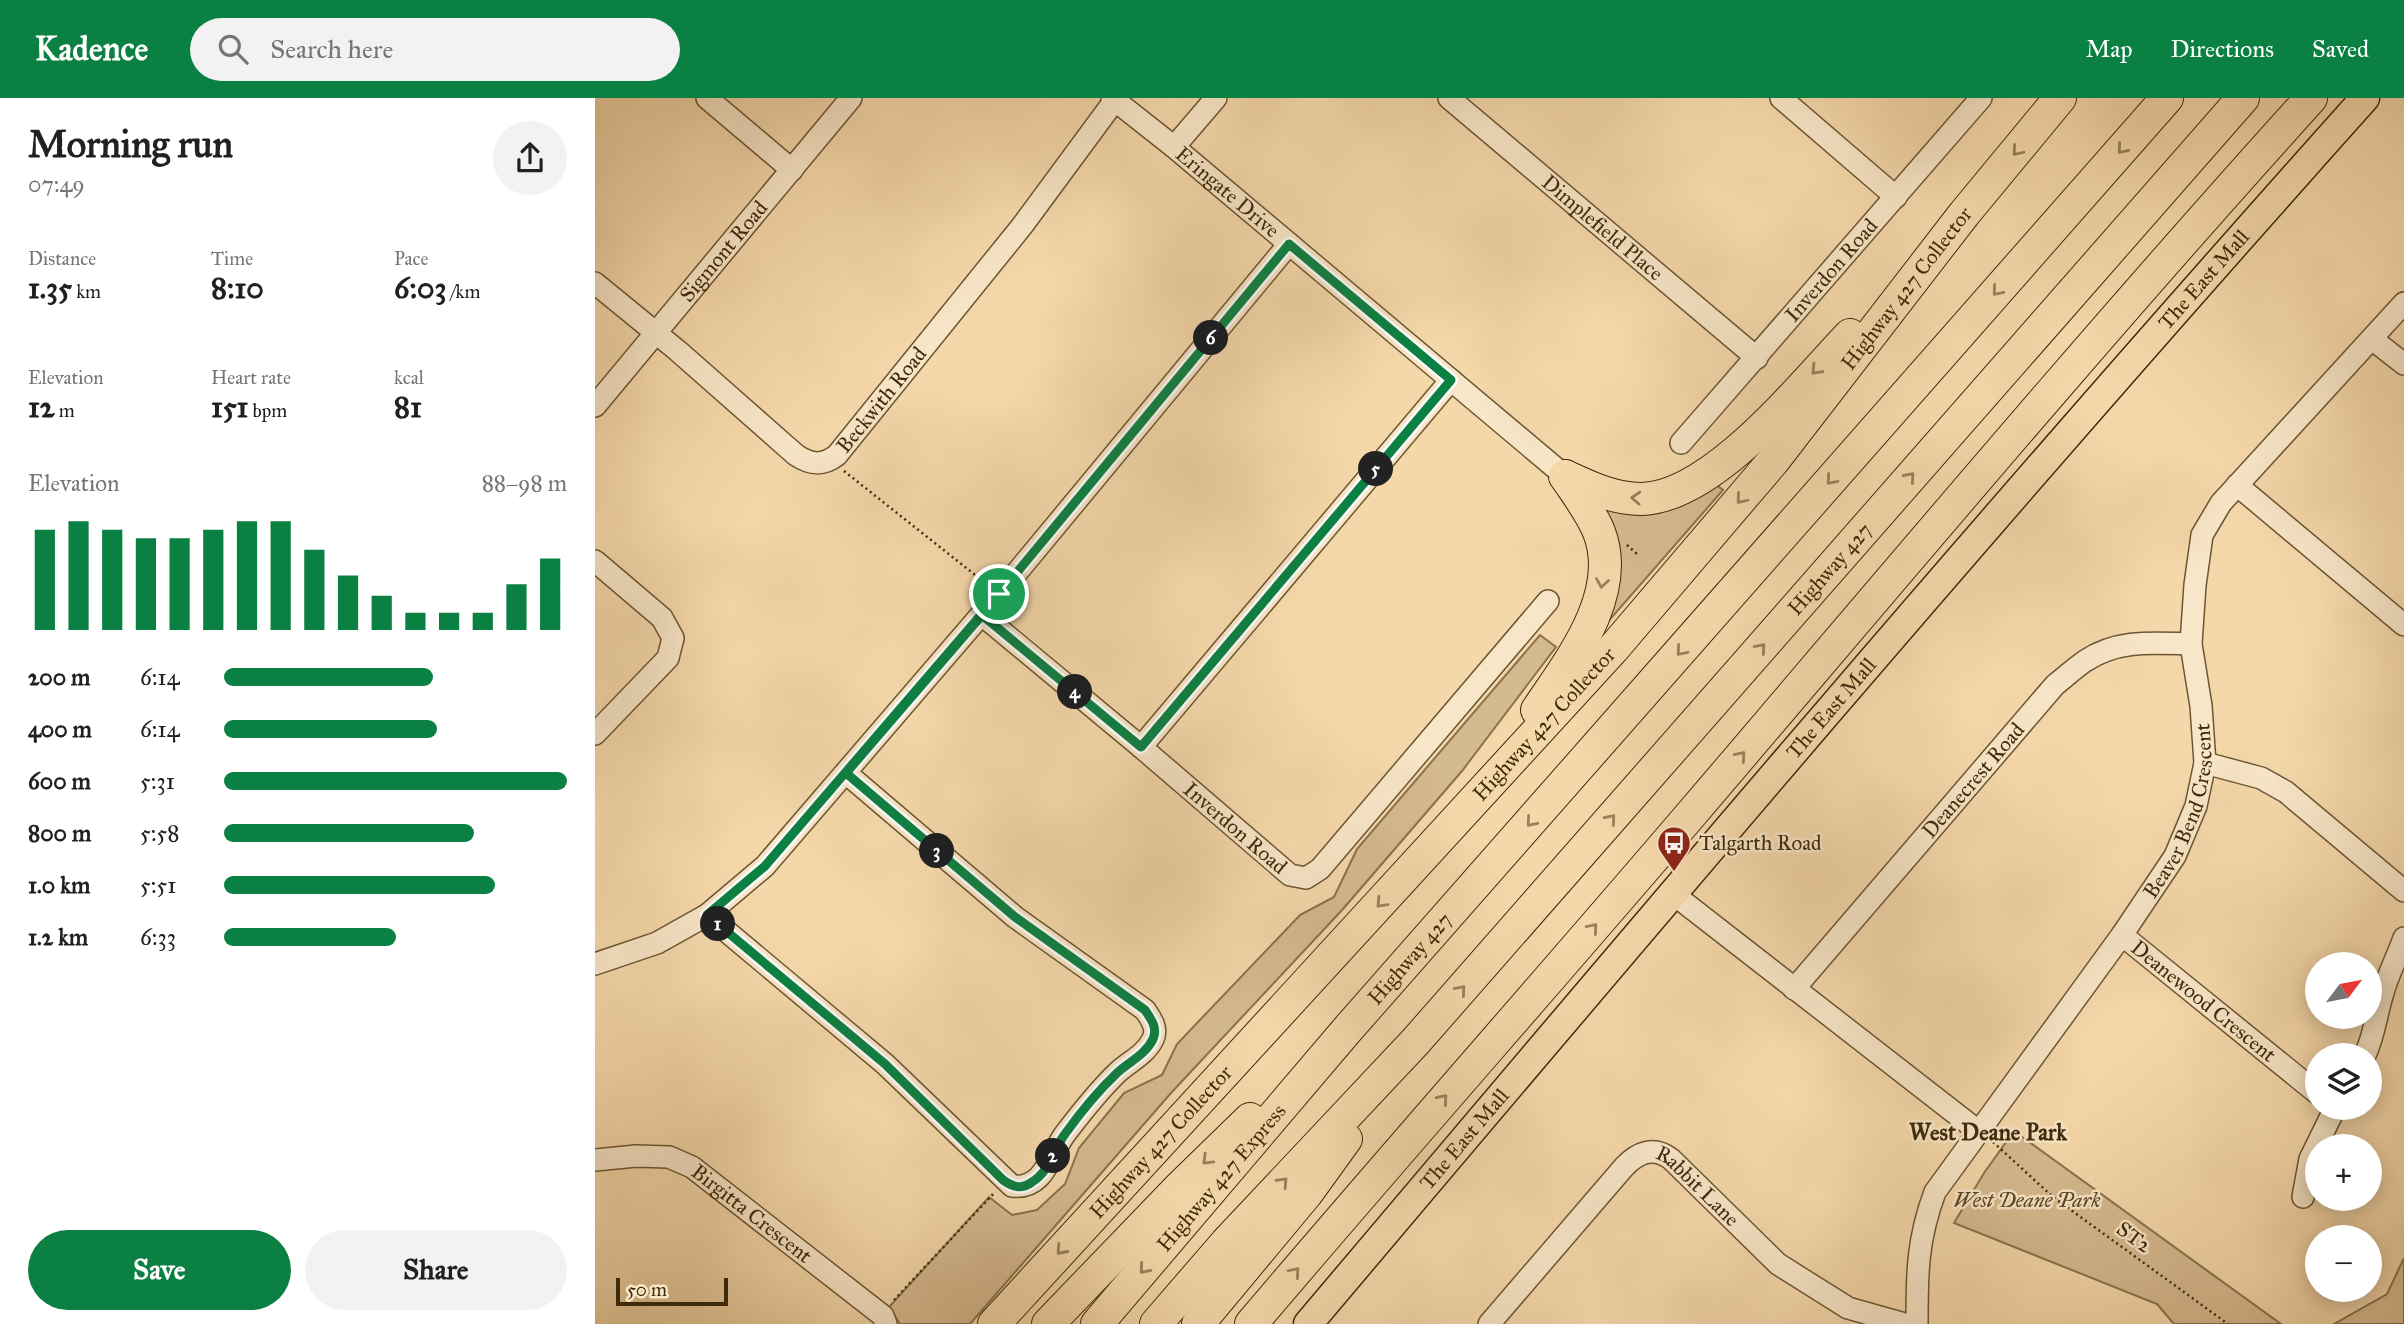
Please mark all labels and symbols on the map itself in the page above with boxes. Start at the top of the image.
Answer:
street label: Eringate Drive [1170,141,1285,243]
one-way arrow [2118,141,2130,154]
one-way arrow [2013,142,2025,155]
street label: Dimplefield Place [1537,169,1669,286]
street label: Sigmont Road [674,195,773,307]
street label: Highway 427 Collector [1835,201,1978,375]
street label: Inverdon Road [1779,213,1884,327]
street label: The East Mall [2153,224,2255,335]
one-way arrow [1993,283,2006,296]
pin: 6 [1193,320,1229,356]
street label: Beckwith Road [831,341,932,458]
one-way arrow [1811,362,1824,375]
pin: 5 [1359,452,1393,486]
one-way arrow [1827,472,1839,485]
one-way arrow [1902,472,1915,485]
one-way arrow [1630,490,1641,505]
one-way arrow [1737,491,1749,504]
street label: Highway 427 [1782,517,1877,621]
pin [969,564,1029,624]
one-way arrow [1595,577,1610,589]
street label: Highway 427 Collector [1467,642,1621,806]
one-way arrow [1677,643,1689,656]
one-way arrow [1752,643,1765,656]
street label: The East Mall [1781,652,1882,764]
pin: 4 [1057,674,1093,710]
street label: Deanecrest Road [1916,717,2030,843]
street label: Beaver Bend Crescent [2137,722,2218,903]
one-way arrow [1733,751,1745,764]
street label: Inverdon Road [1178,776,1293,880]
one-way arrow [1526,813,1539,826]
one-way arrow [1603,814,1615,827]
bus stop icon: Talgarth Road [1655,824,1693,873]
place label: Talgarth Road [1699,830,1822,856]
pin: 3 [919,834,955,868]
one-way arrow [1377,895,1390,908]
pin: 1 [701,906,735,942]
street label: Highway 427 [1362,907,1457,1010]
one-way arrow [1585,924,1597,937]
street label: Deanewood Crescent [2126,935,2282,1068]
north arrow [2305,952,2382,1029]
one-way arrow [1453,985,1465,998]
street label: Highway 427 Collector [1084,1060,1238,1224]
street label: The East Mall [1414,1083,1515,1195]
one-way arrow [1435,1095,1447,1108]
street label: Highway 427 Express [1151,1099,1291,1257]
district label: West Deane Park [1909,1118,2068,1146]
pin: 2 [1035,1138,1071,1174]
street label: Rabbit Lane [1652,1140,1745,1232]
one-way arrow [1202,1151,1215,1164]
street label: Birgitta Crescent [686,1158,818,1269]
one-way arrow [1275,1177,1288,1190]
park label: West Deane Park [1953,1187,2101,1213]
street label: ST2 [2111,1216,2157,1259]
one-way arrow [1056,1242,1069,1255]
one-way arrow [1140,1261,1152,1274]
one-way arrow [1287,1267,1299,1280]
scale bar [616,1275,728,1307]

